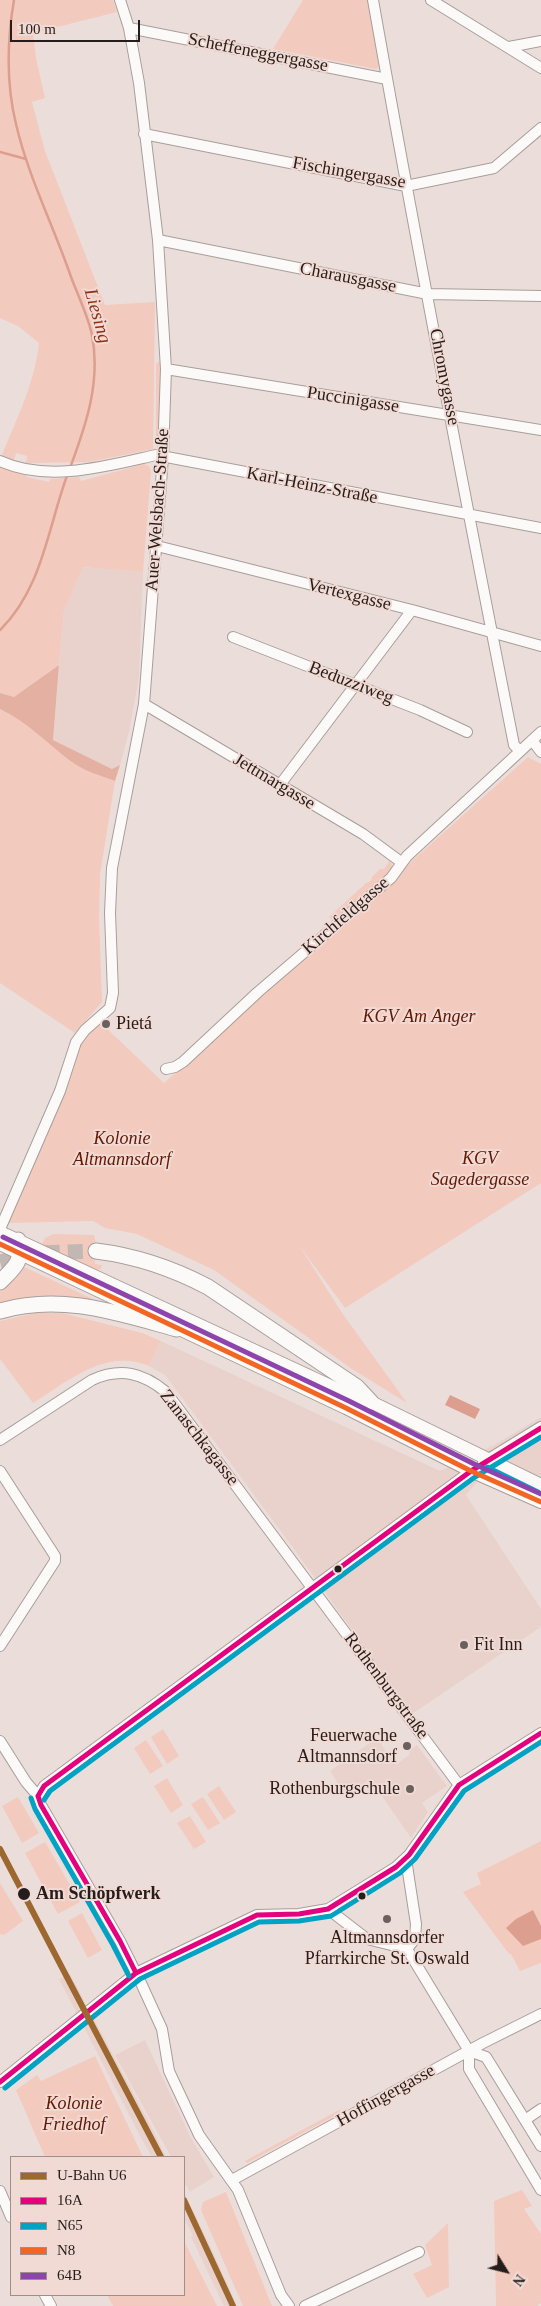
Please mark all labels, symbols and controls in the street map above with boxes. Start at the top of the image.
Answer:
scale bar [12,10,142,42]
text: 100 m [18,21,56,37]
street label: Scheffeneggergasse [186,29,330,77]
street label: Fischingergasse [291,152,407,194]
street label: Charausgasse [298,258,398,298]
water label: Liesing [78,286,116,346]
street label: Chromygasse [424,327,464,427]
street label: Puccinigasse [305,382,401,418]
street label: Auer-Welsbach-Straße [142,428,174,592]
street label: Karl-Heinz-Straße [245,463,379,509]
street label: Vertexgasse [305,574,393,616]
street label: Beduzziweg [306,657,396,709]
street label: Jettmargasse [229,749,319,815]
street label: Kirchfeldgasse [298,872,394,960]
park label: KGV Am Anger [363,1006,475,1028]
place label: Pietá [116,1013,152,1035]
marker: Pietá [100,1018,112,1030]
park label: Kolonie Altmannsdorf [73,1128,171,1170]
park label: KGV Sagedergasse [431,1148,529,1190]
street label: Zanaschkagasse [155,1386,243,1490]
unlabelled marker [333,1564,343,1574]
street label: Rothenburgstraße [339,1629,433,1743]
place label: Fit Inn [474,1634,523,1656]
marker: Fit Inn [458,1639,470,1651]
place label: Feuerwache Altmannsdorf [297,1725,397,1768]
marker: Feuerwache Altmannsdorf [401,1740,413,1752]
place label: Rothenburgschule [269,1778,400,1800]
marker: Rothenburgschule [404,1783,416,1795]
place label: Am Schöpfwerk [36,1883,160,1905]
marker: Am Schöpfwerk [16,1886,32,1902]
unlabelled marker [357,1891,367,1901]
marker: Altmannsdorfer Pfarrkirche St. Oswald [381,1913,393,1925]
place label: Altmannsdorfer Pfarrkirche St. Oswald [305,1927,469,1970]
street label: Hoffingergasse [333,2060,439,2132]
park label: Kolonie Friedhof [43,2093,105,2136]
legend [10,2156,185,2296]
text: U-Bahn U6 [57,2167,127,2183]
text: 16A [57,2192,83,2208]
text: N65 [57,2217,83,2233]
text: N8 [57,2242,75,2258]
north arrow [481,2246,531,2296]
text: 64B [57,2267,82,2283]
text: N [509,2272,528,2289]

